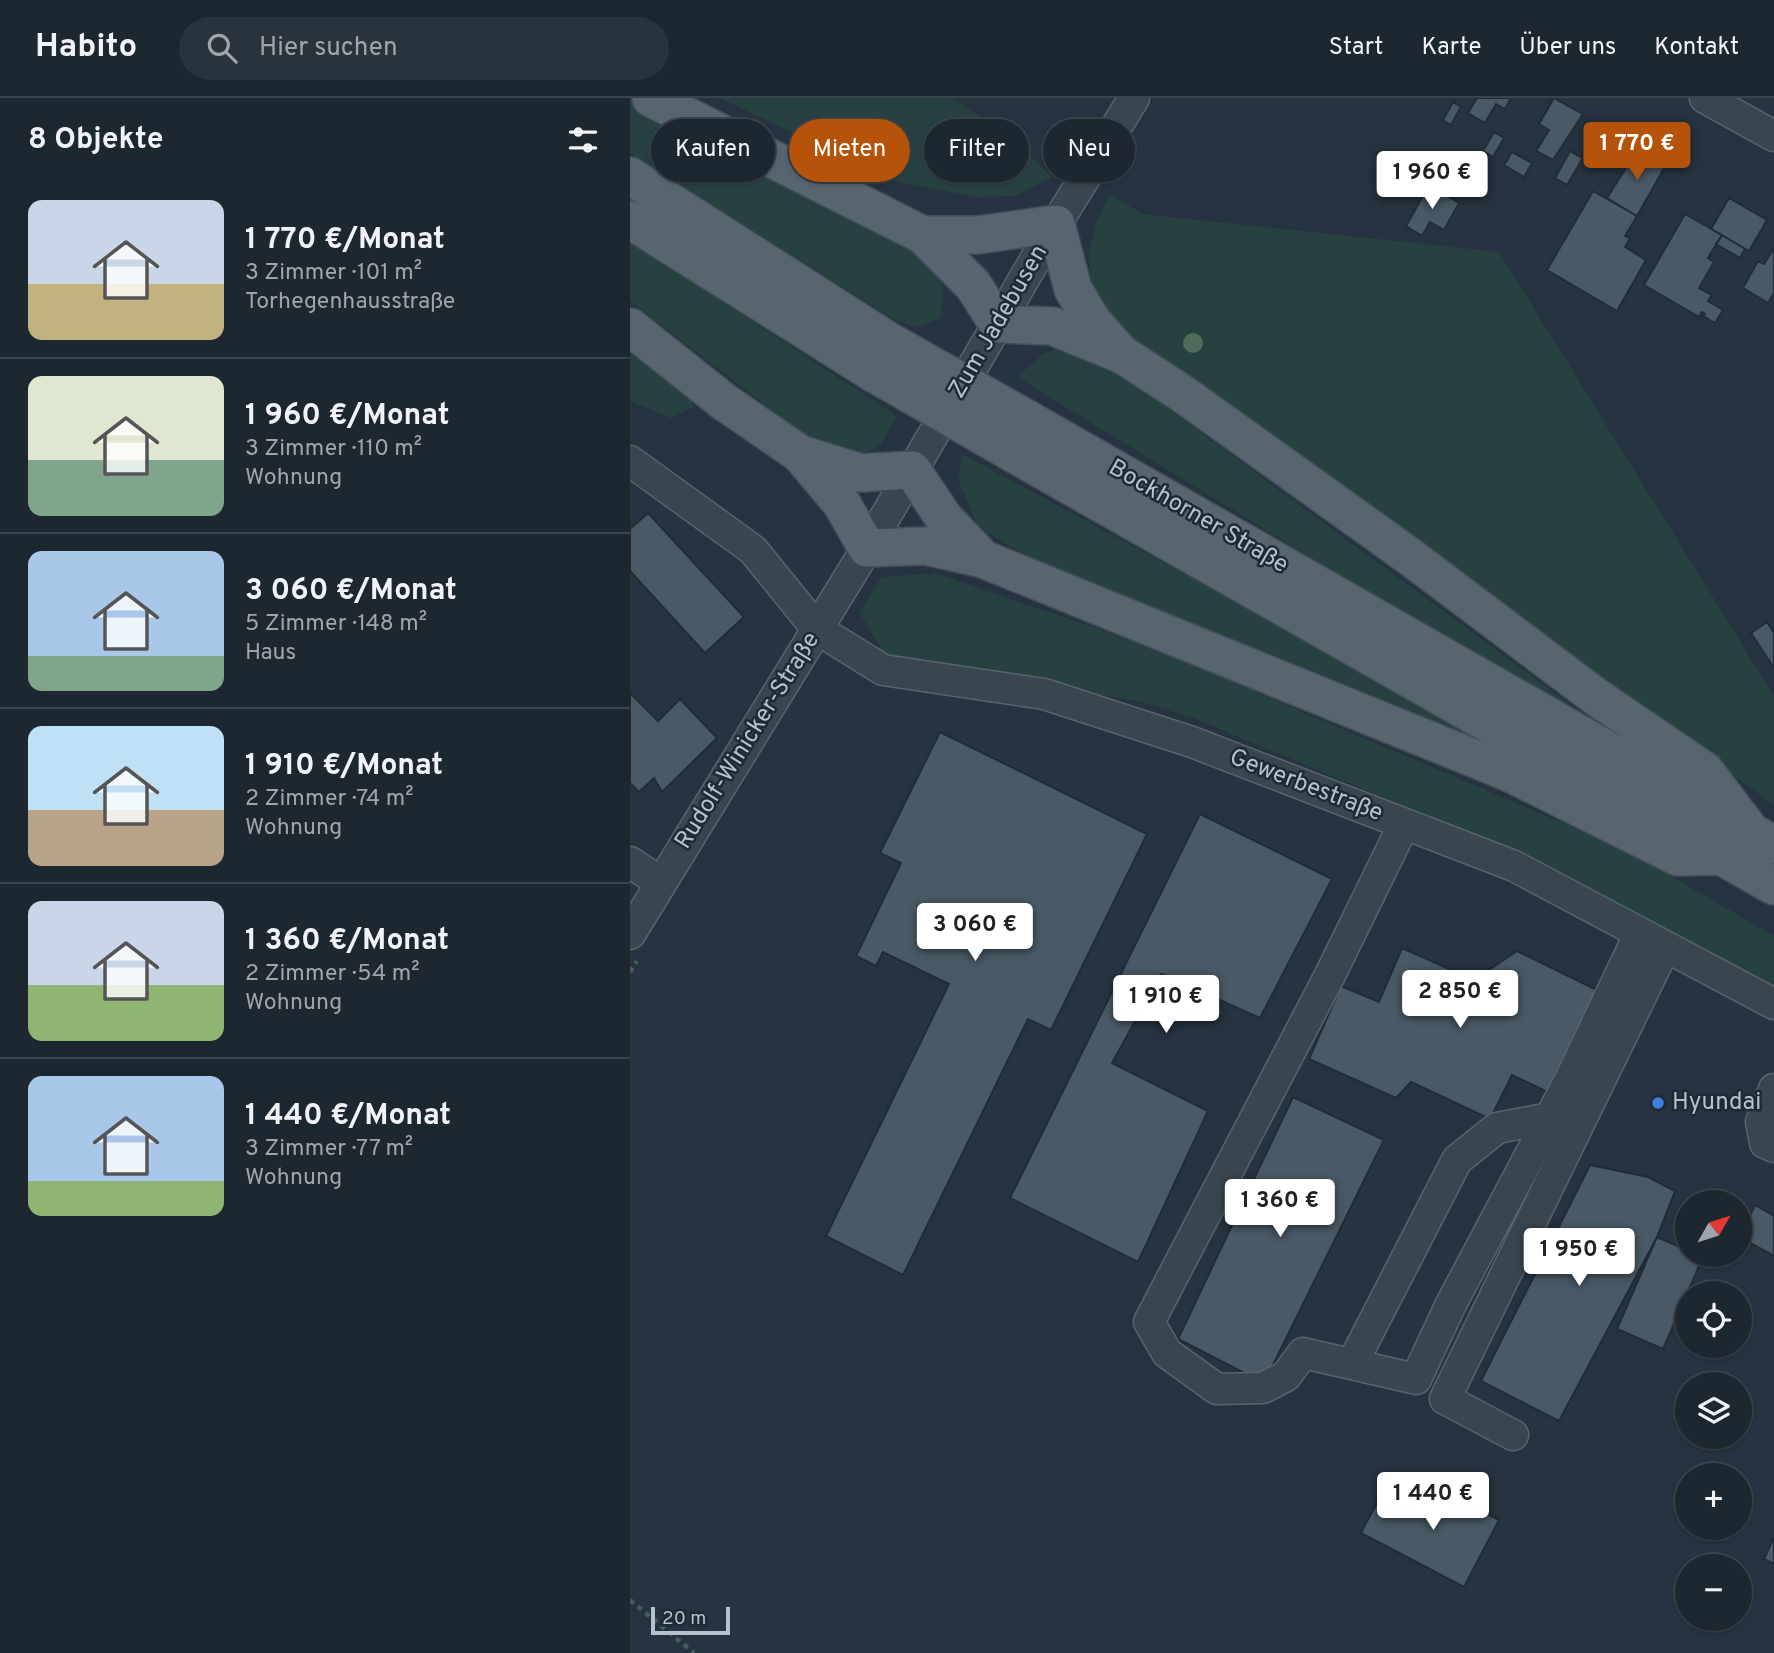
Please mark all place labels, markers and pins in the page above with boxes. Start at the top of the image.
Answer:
pin: 1 770 € [1572,122,1702,182]
pin: 1 960 € [1367,152,1497,211]
pin: 3 060 € [910,904,1040,963]
pin: 2 850 € [1395,970,1525,1030]
pin: 1 910 € [1101,976,1231,1035]
place label: Hyundai [1672,1088,1761,1118]
marker: Hyundai [1650,1095,1666,1111]
pin: 1 360 € [1215,1180,1345,1239]
pin: 1 950 € [1514,1228,1644,1288]
pin: 1 440 € [1368,1472,1498,1532]

